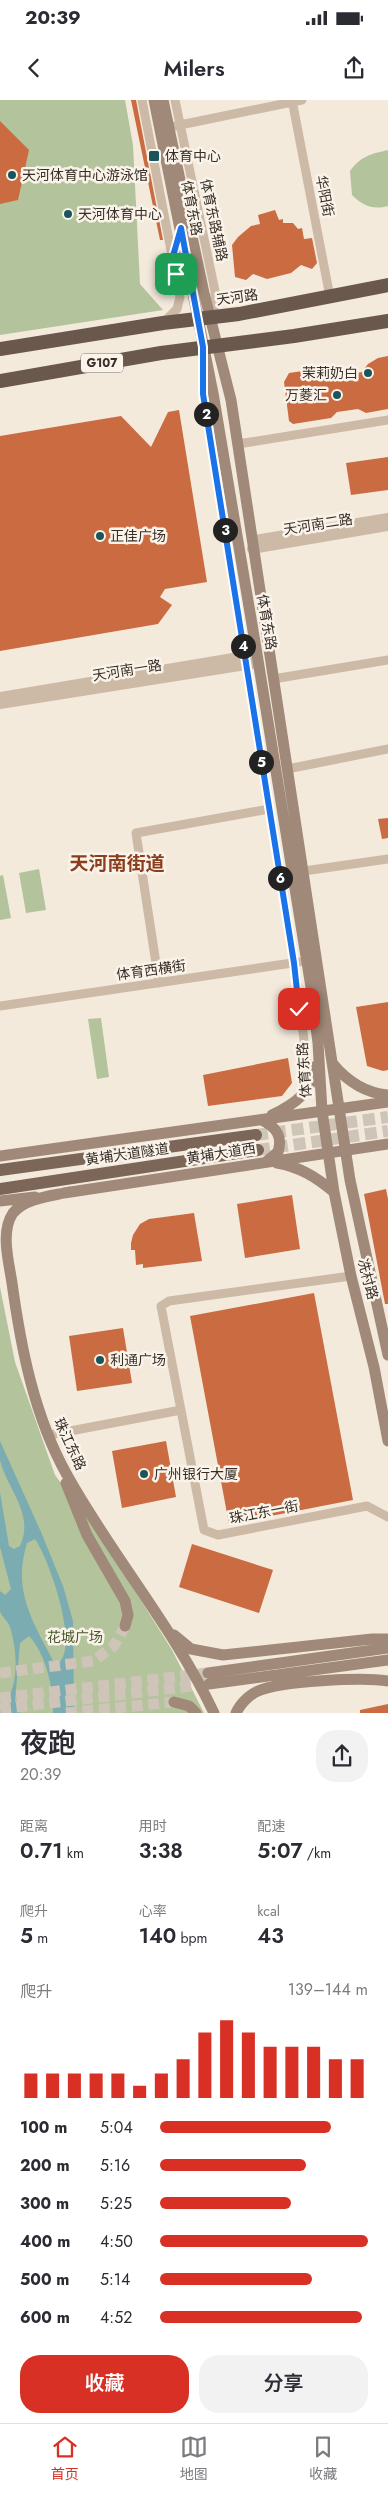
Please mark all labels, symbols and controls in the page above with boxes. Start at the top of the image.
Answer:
text: 20:39 [25,4,81,31]
text: Milers [163,52,225,84]
icon: back [20,54,48,82]
icon: share [340,54,368,82]
place label: 体育中心 [165,146,221,166]
marker: 体育中心 [147,149,161,163]
place label: 天河体育中心游泳馆 [22,165,148,185]
marker: 天河体育中心游泳馆 [6,169,18,181]
street label: 华阳街 [311,173,339,219]
street label: 体育东路辅路 [195,177,233,263]
street label: 体育东路 [177,179,207,237]
place label: 天河体育中心 [78,204,162,224]
marker: 天河体育中心 [62,208,74,220]
pin [155,253,197,295]
icon: arrive [162,260,190,288]
street label: 天河路 [215,284,259,310]
road number: G107 [81,354,123,372]
place label: 茉莉奶白 [302,363,358,383]
marker: 茉莉奶白 [362,367,374,379]
place label: 万菱汇 [285,385,327,405]
marker: 万菱汇 [331,389,343,401]
pin: 2 [194,402,218,426]
text: 2 [202,404,211,424]
street label: 天河南二路 [282,509,354,539]
pin: 3 [212,518,238,542]
text: 3 [221,520,230,540]
place label: 正佳广场 [110,526,166,546]
marker: 正佳广场 [94,530,106,542]
street label: 体育东路 [252,593,282,651]
pin: 4 [230,634,256,658]
text: 4 [239,636,248,656]
street label: 天河南一路 [91,655,163,685]
pin: 5 [248,750,274,774]
text: 5 [257,752,266,772]
district label: 天河南街道 [69,850,165,877]
pin: 6 [268,866,292,890]
text: 6 [276,868,285,888]
street label: 体育西横街 [115,955,187,985]
pin [278,988,320,1030]
icon: check [285,995,313,1023]
street label: 体育东路 [292,1041,316,1099]
street label: 黄埔大道隧道 [84,1138,170,1170]
street label: 黄埔大道西 [185,1138,257,1168]
street label: 冼村路 [353,1256,383,1302]
place label: 利通广场 [110,1350,166,1370]
marker: 利通广场 [94,1354,106,1366]
street label: 珠江东路 [49,1414,91,1474]
place label: 广州银行大厦 [154,1464,238,1484]
marker: 广州银行大厦 [138,1468,150,1480]
street label: 珠江东一街 [228,1496,300,1528]
park label: 花城广场 [47,1627,103,1647]
text: 夜跑 [20,1723,76,1764]
button: share [316,1730,368,1782]
text: 20:39 [20,1763,61,1786]
text: 距离 [20,1816,48,1836]
text: 用时 [139,1816,167,1836]
text: 配速 [257,1816,285,1836]
text: 0.71 [20,1836,63,1866]
text: 3:38 [139,1836,183,1866]
text: 5:07 [257,1836,303,1866]
text: km [63,1843,84,1863]
text: /km [303,1843,331,1863]
text: 爬升 [20,1901,48,1921]
text: 心率 [139,1901,167,1921]
text: kcal [257,1901,280,1921]
text: 5 [20,1921,33,1951]
text: 140 [139,1921,176,1951]
text: 43 [257,1921,284,1951]
text: m [33,1928,48,1948]
text: bpm [176,1928,207,1948]
text: 139–144 m [288,1978,368,2001]
text: 爬升 [20,1980,52,2003]
text: 100 m [20,2116,67,2139]
text: 5:04 [100,2116,133,2139]
text: 200 m [20,2154,70,2177]
text: 5:16 [100,2154,130,2177]
text: 300 m [20,2192,69,2215]
text: 5:25 [100,2192,132,2215]
text: 400 m [20,2230,70,2253]
text: 4:50 [100,2230,133,2253]
text: 500 m [20,2268,69,2291]
text: 5:14 [100,2268,130,2291]
text: 600 m [20,2306,70,2329]
text: 4:52 [100,2306,132,2329]
button: 收藏 [20,2355,189,2413]
button: 分享 [199,2355,368,2413]
tab: 首页 [51,2433,79,2484]
tab: 地图 [180,2433,208,2484]
tab: 收藏 [309,2433,337,2484]

